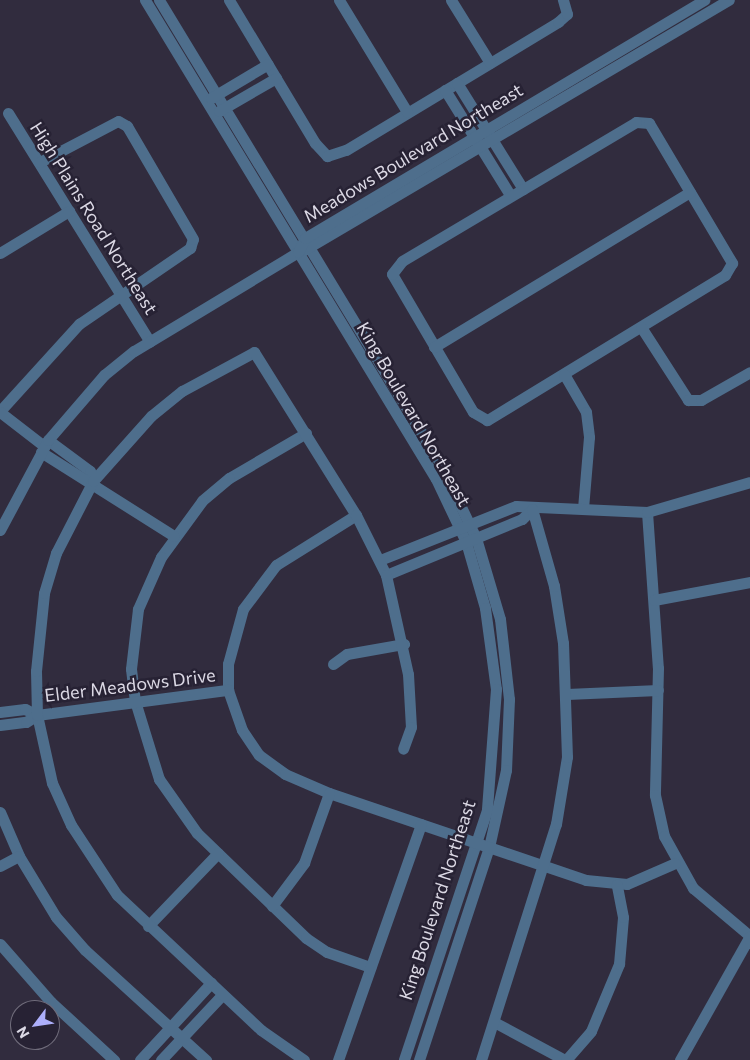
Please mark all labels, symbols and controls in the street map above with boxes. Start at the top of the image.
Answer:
street label: Meadows Boulevard Northeast [299,79,527,227]
street label: High Plains Road Northeast [26,118,162,318]
street label: King Boulevard Northeast [352,318,476,510]
street label: Elder Meadows Drive [43,664,217,706]
street label: King Boulevard Northeast [394,797,480,1003]
north arrow [10,1000,60,1050]
text: N [13,1024,33,1041]

